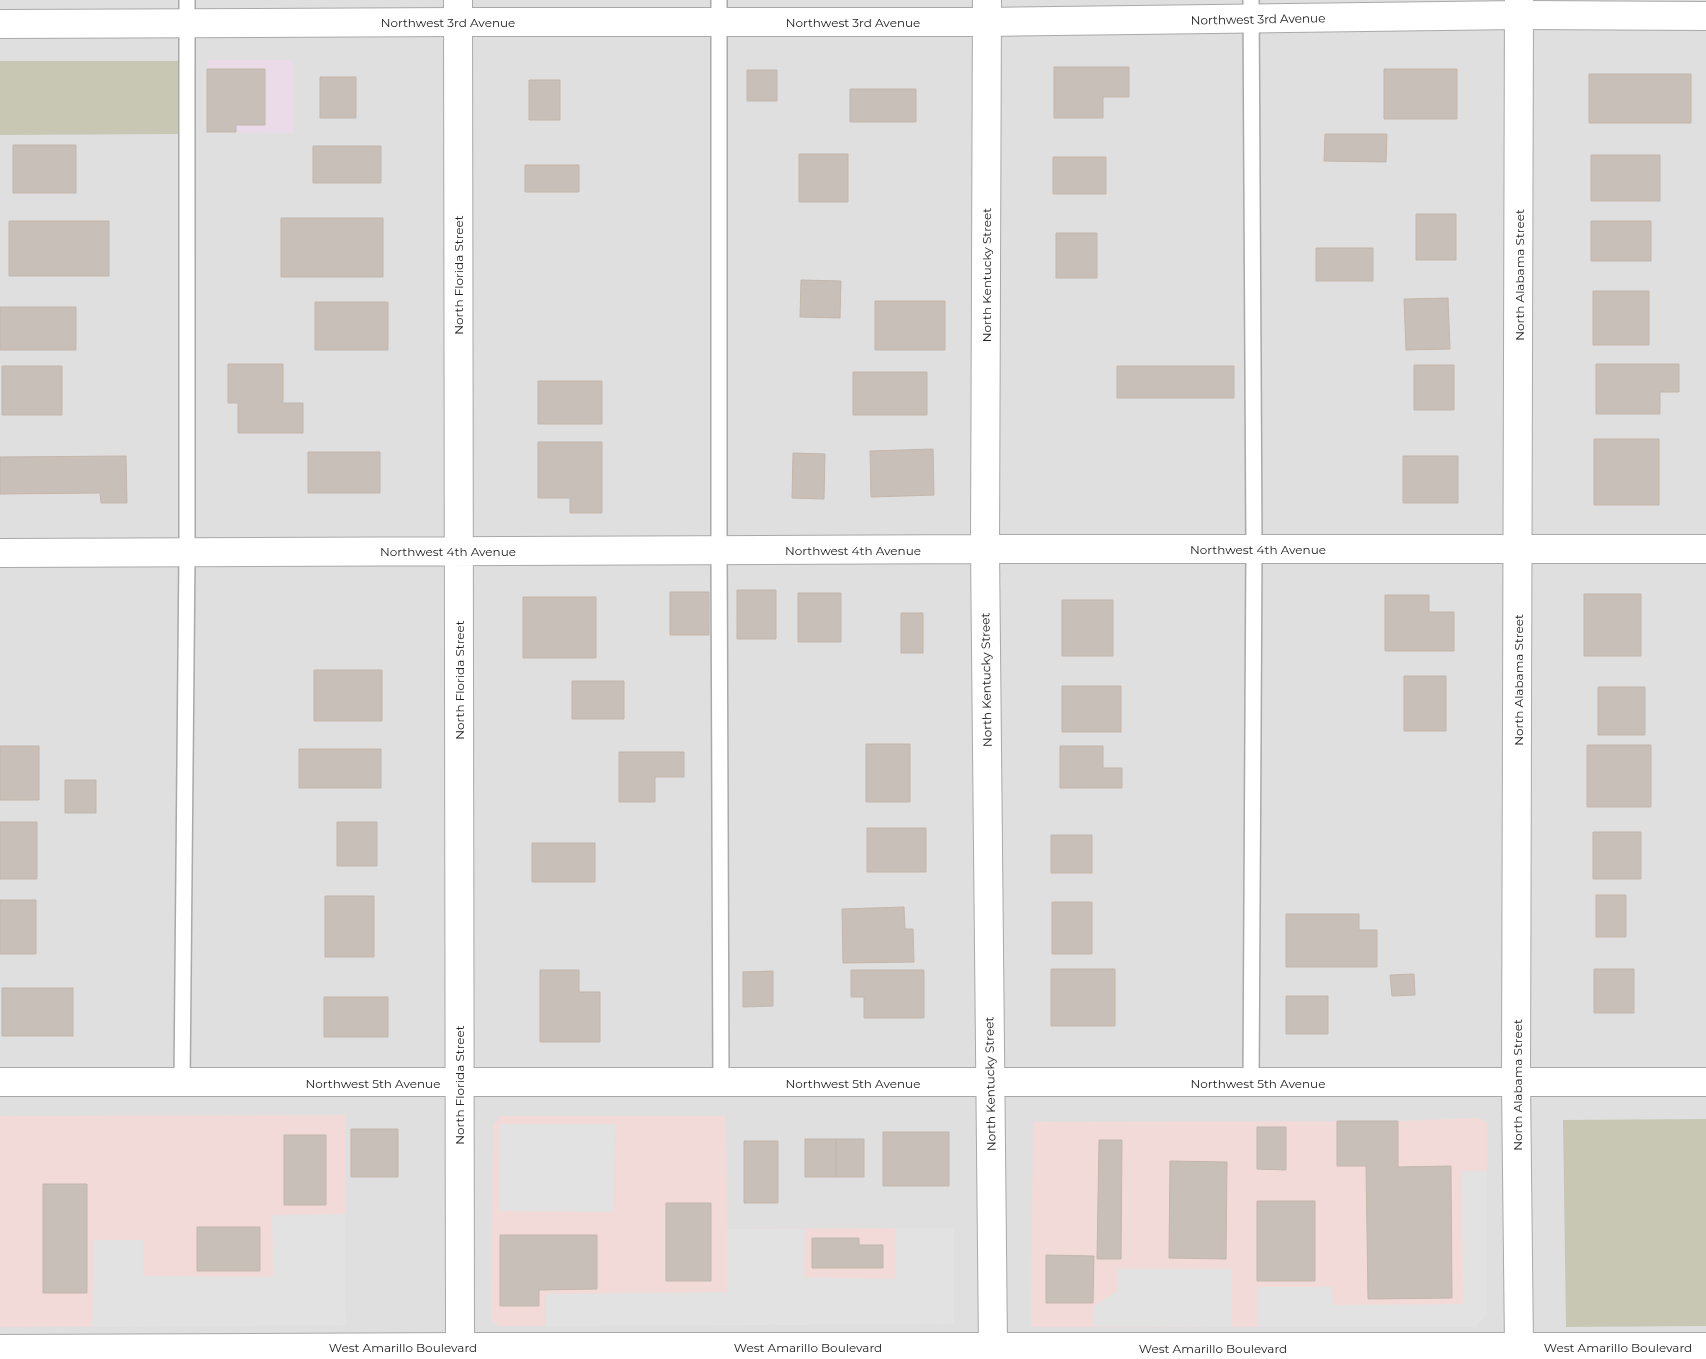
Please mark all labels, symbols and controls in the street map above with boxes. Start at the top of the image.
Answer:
street label: Northwest 3rd Avenue [1191,10,1325,28]
street label: Northwest 3rd Avenue [381,15,515,30]
street label: Northwest 3rd Avenue [786,15,920,30]
street label: North Kentucky Street [979,208,994,342]
street label: North Alabama Street [1512,209,1527,341]
street label: North Florida Street [451,215,466,335]
street label: Northwest 4th Avenue [1190,542,1326,557]
street label: Northwest 4th Avenue [785,543,921,558]
street label: Northwest 4th Avenue [380,544,516,559]
street label: North Kentucky Street [977,613,995,747]
street label: North Alabama Street [1511,614,1526,746]
street label: North Florida Street [452,620,467,740]
street label: North Kentucky Street [981,1017,999,1151]
street label: North Alabama Street [1510,1019,1525,1151]
street label: North Florida Street [452,1025,467,1145]
street label: Northwest 5th Avenue [306,1076,440,1091]
street label: Northwest 5th Avenue [786,1076,920,1091]
street label: Northwest 5th Avenue [1191,1076,1325,1091]
street label: West Amarillo Boulevard [329,1340,477,1355]
street label: West Amarillo Boulevard [734,1340,882,1355]
street label: West Amarillo Boulevard [1544,1340,1692,1355]
street label: West Amarillo Boulevard [1139,1341,1287,1356]

